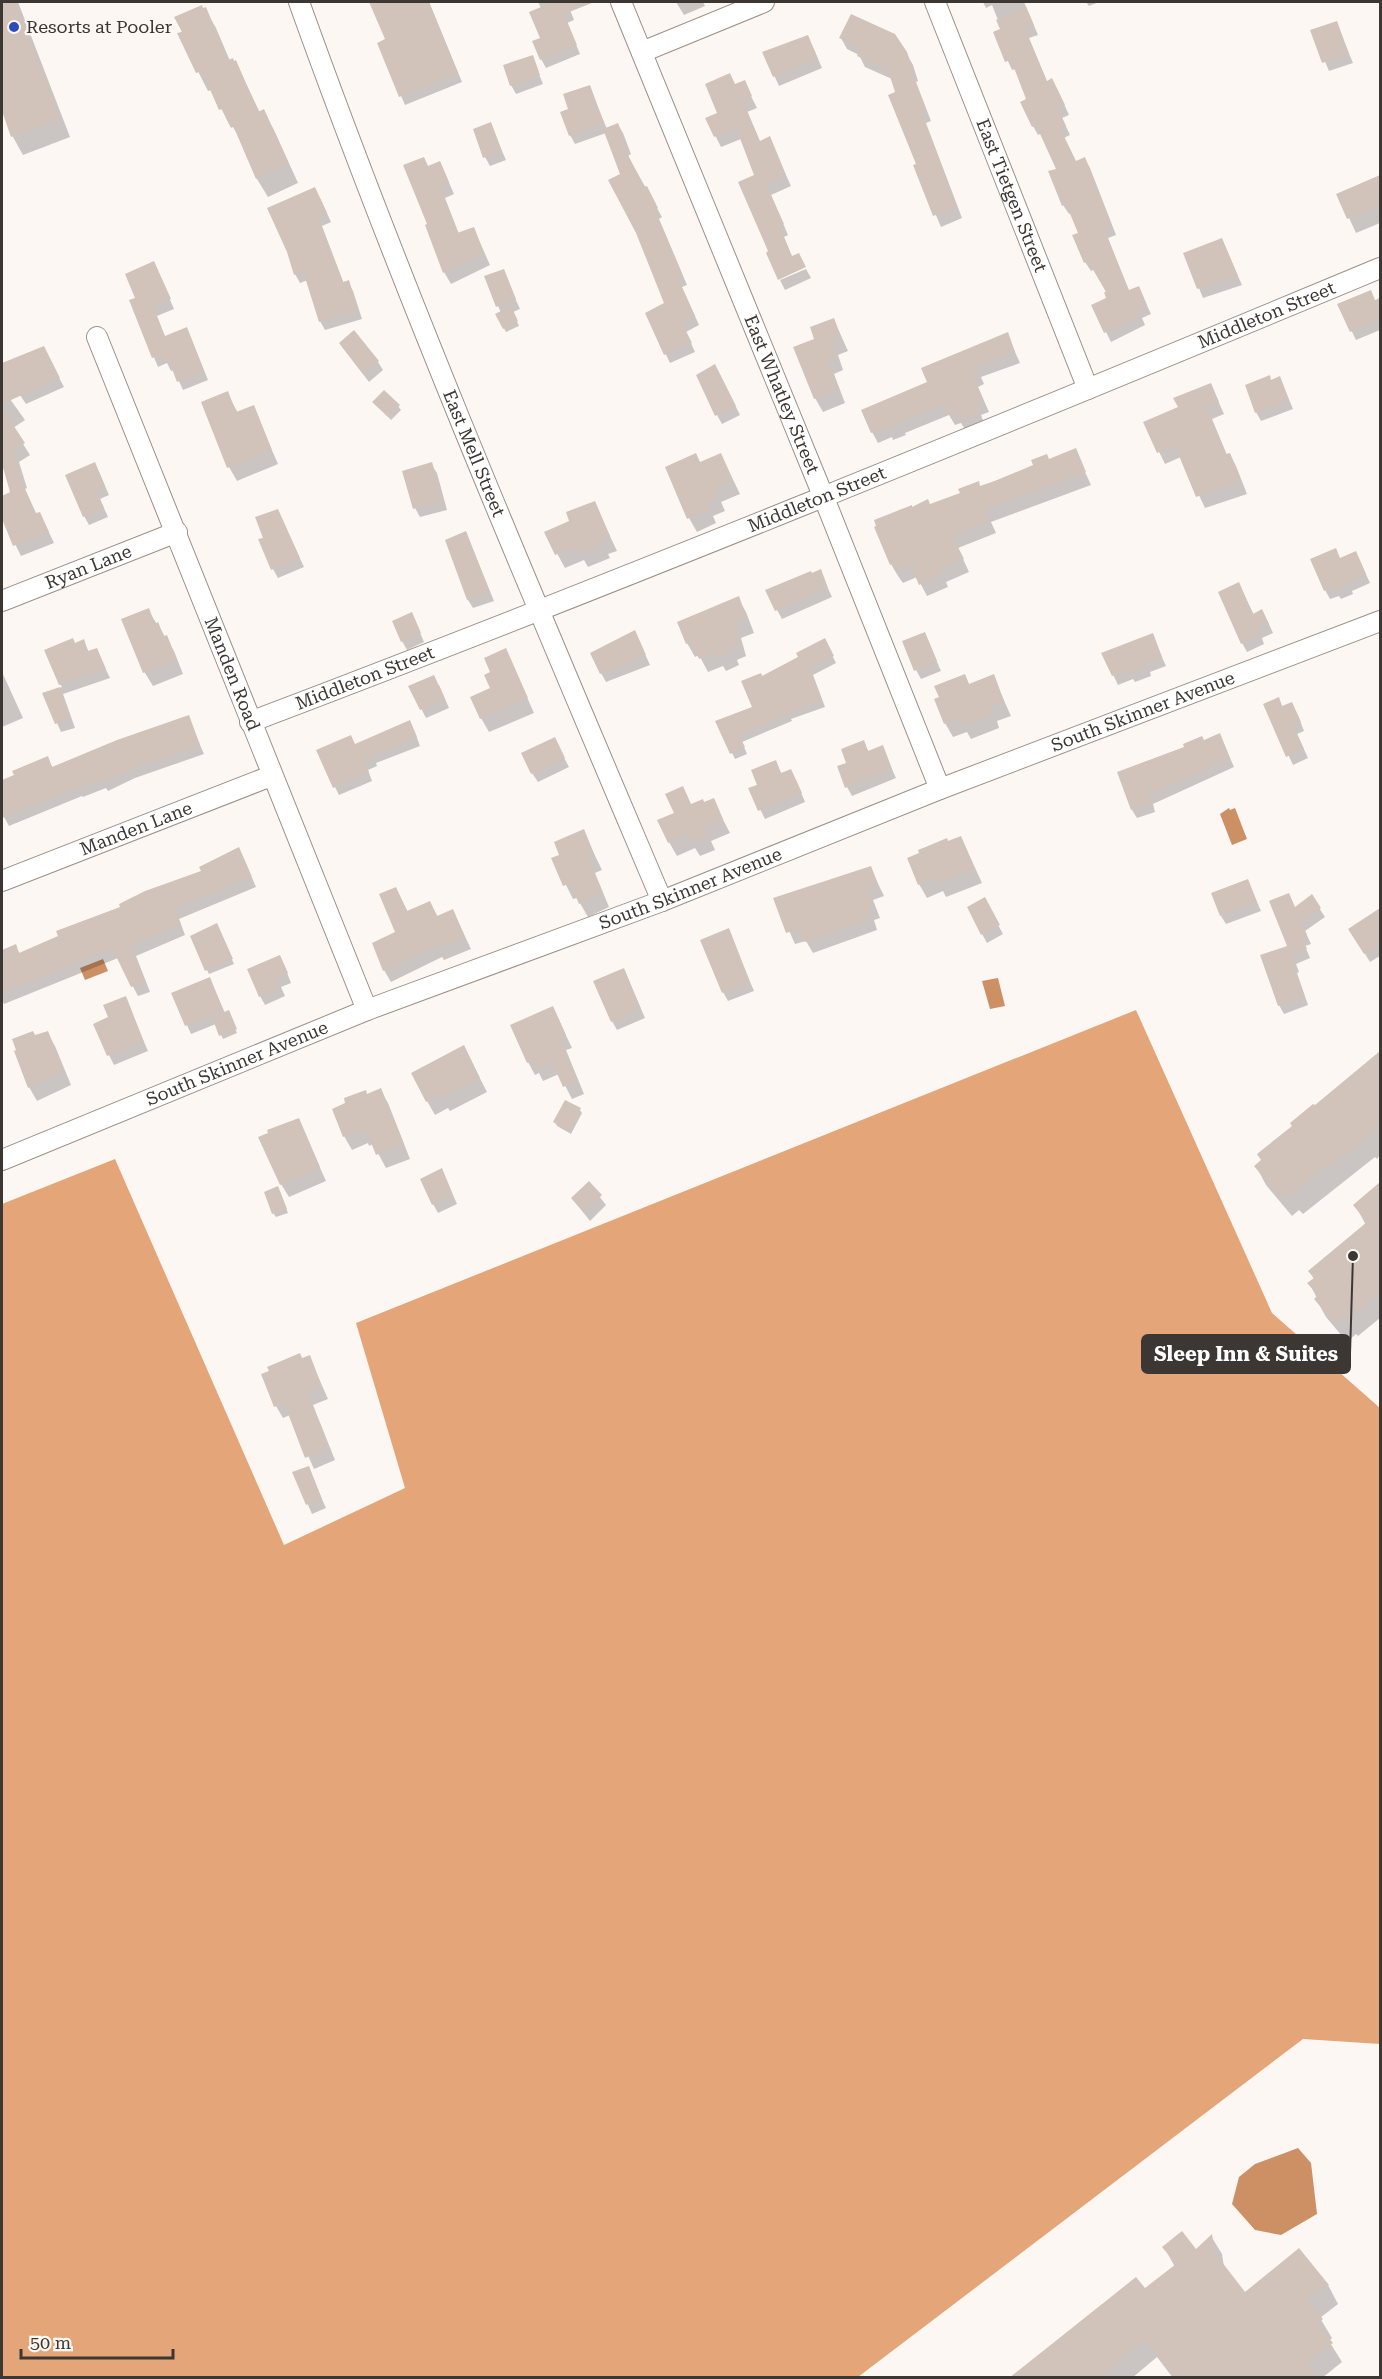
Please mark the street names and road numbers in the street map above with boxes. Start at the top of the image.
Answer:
street label: East Tietgen Street [972,116,1052,275]
street label: Middleton Street [1194,277,1338,352]
street label: East Whatley Street [740,312,824,477]
street label: East Mell Street [439,387,510,520]
street label: Middleton Street [745,462,889,536]
street label: Ryan Lane [42,540,135,593]
street label: Manden Road [200,614,265,734]
street label: Middleton Street [292,641,437,714]
street label: South Skinner Avenue [1048,666,1238,756]
street label: Manden Lane [77,797,195,860]
street label: South Skinner Avenue [596,843,785,933]
street label: South Skinner Avenue [143,1016,331,1110]

